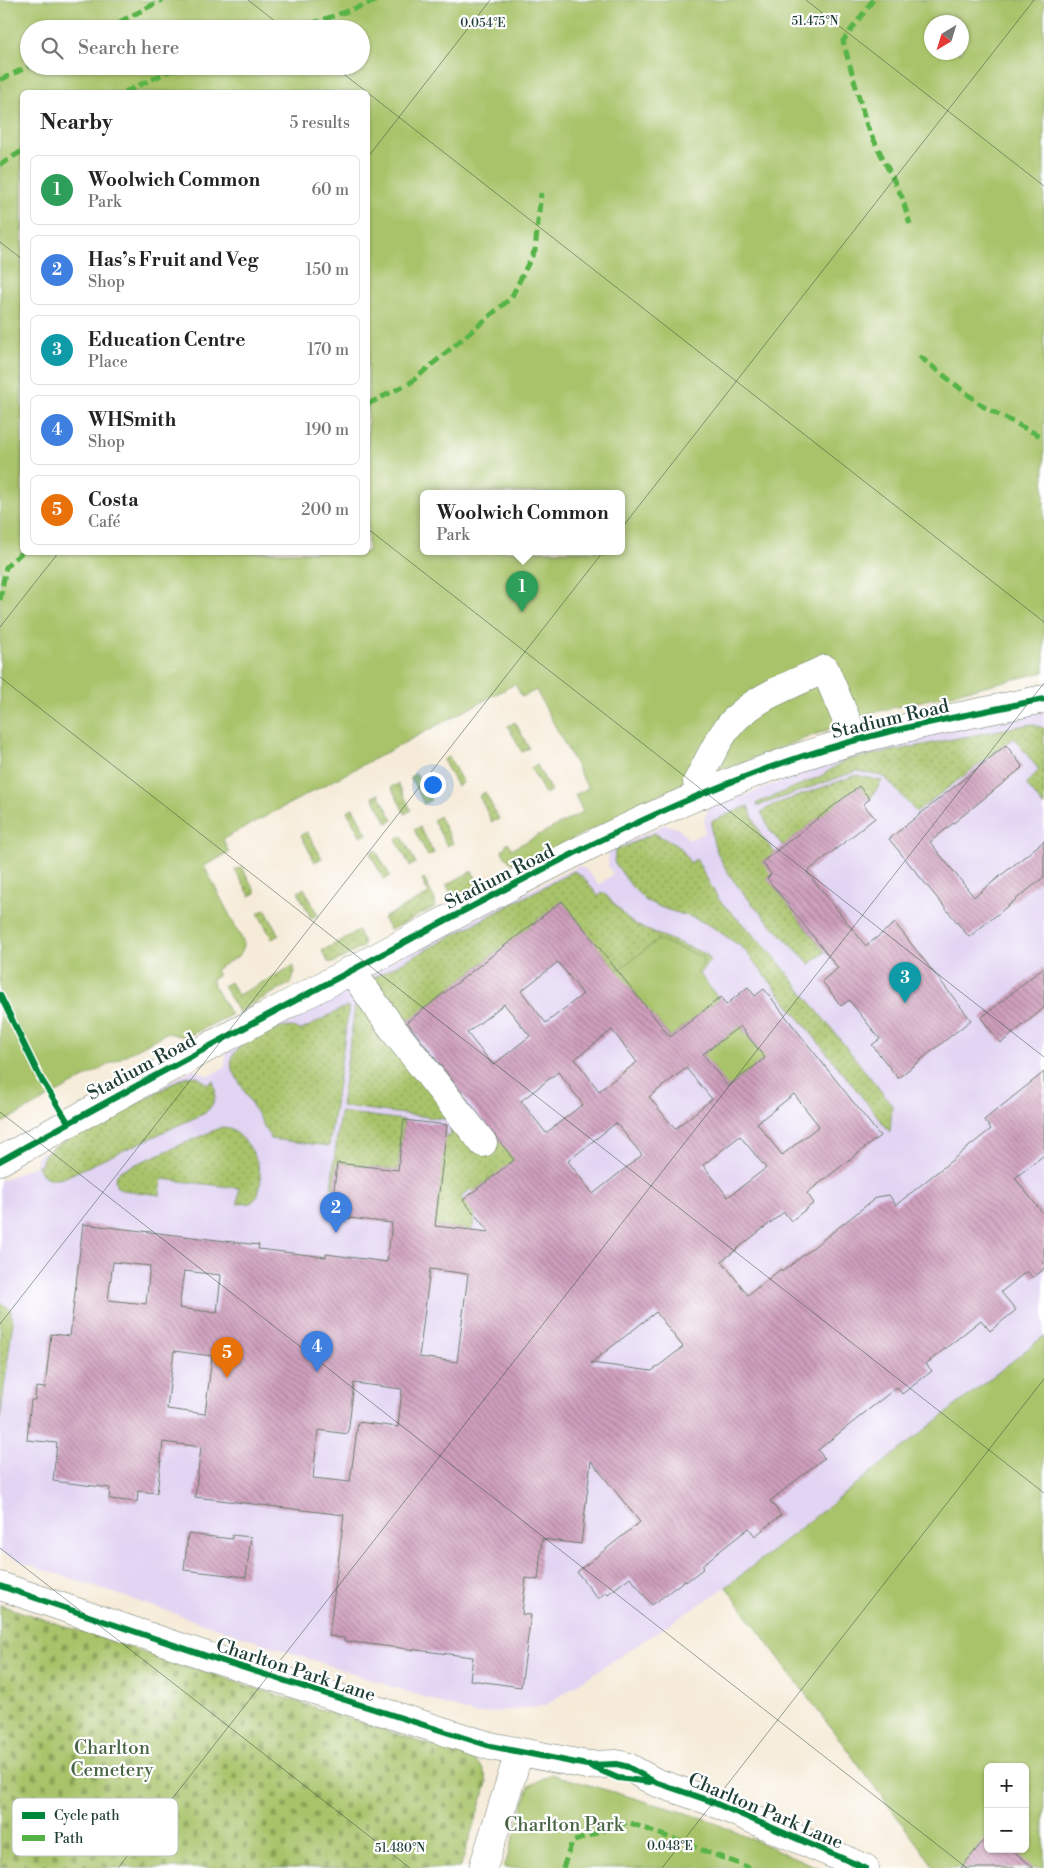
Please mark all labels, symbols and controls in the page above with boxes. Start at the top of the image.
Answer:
text: 51.475°N [791,14,839,29]
north arrow [924,15,969,60]
text: 0.054°E [460,16,506,31]
search box [20,20,370,75]
icon: search [38,34,66,62]
text: Search here [78,36,179,60]
text: Nearby [40,110,113,136]
text: 5 results [289,113,350,133]
text: Woolwich Common [88,168,260,192]
text: 1 [53,180,61,200]
text: 60 m [311,180,349,200]
text: Park [88,192,121,212]
text: Has’s Fruit and Veg [88,248,258,272]
text: 2 [52,260,62,280]
text: 150 m [305,260,349,280]
text: Shop [88,272,125,292]
text: Education Centre [88,328,245,352]
text: 3 [52,340,62,360]
text: 170 m [307,340,349,360]
text: Place [88,352,128,372]
text: WHSmith [88,408,176,432]
text: 4 [52,420,62,440]
text: 190 m [305,420,349,440]
text: Shop [88,432,125,452]
text: Costa [88,488,139,512]
popup [420,490,625,555]
text: 5 [52,500,62,520]
text: 200 m [301,500,349,520]
text: Woolwich Common [436,501,609,525]
text: Café [88,512,121,532]
text: Park [436,525,470,545]
pin: 1 [506,571,538,612]
street label: Stadium Road [829,694,952,744]
your location [420,772,446,798]
street label: Stadium Road [441,839,559,915]
pin: 3 [889,962,921,1003]
street label: Stadium Road [83,1028,200,1106]
pin: 2 [320,1192,352,1233]
pin: 4 [301,1331,333,1372]
pin: 5 [211,1337,243,1378]
street label: Charlton Park Lane [213,1633,379,1707]
park label: Charlton Cemetery [70,1736,154,1782]
map controls [984,1763,1029,1853]
button: + [984,1763,1029,1808]
street label: Charlton Park Lane [684,1767,847,1854]
legend [12,1798,178,1856]
text: Cycle path [54,1807,120,1825]
button: − [984,1808,1029,1853]
park label: Charlton Park [504,1813,625,1837]
text: Path [54,1830,84,1848]
text: 0.048°E [647,1839,693,1854]
text: 51.480°N [375,1841,425,1856]

